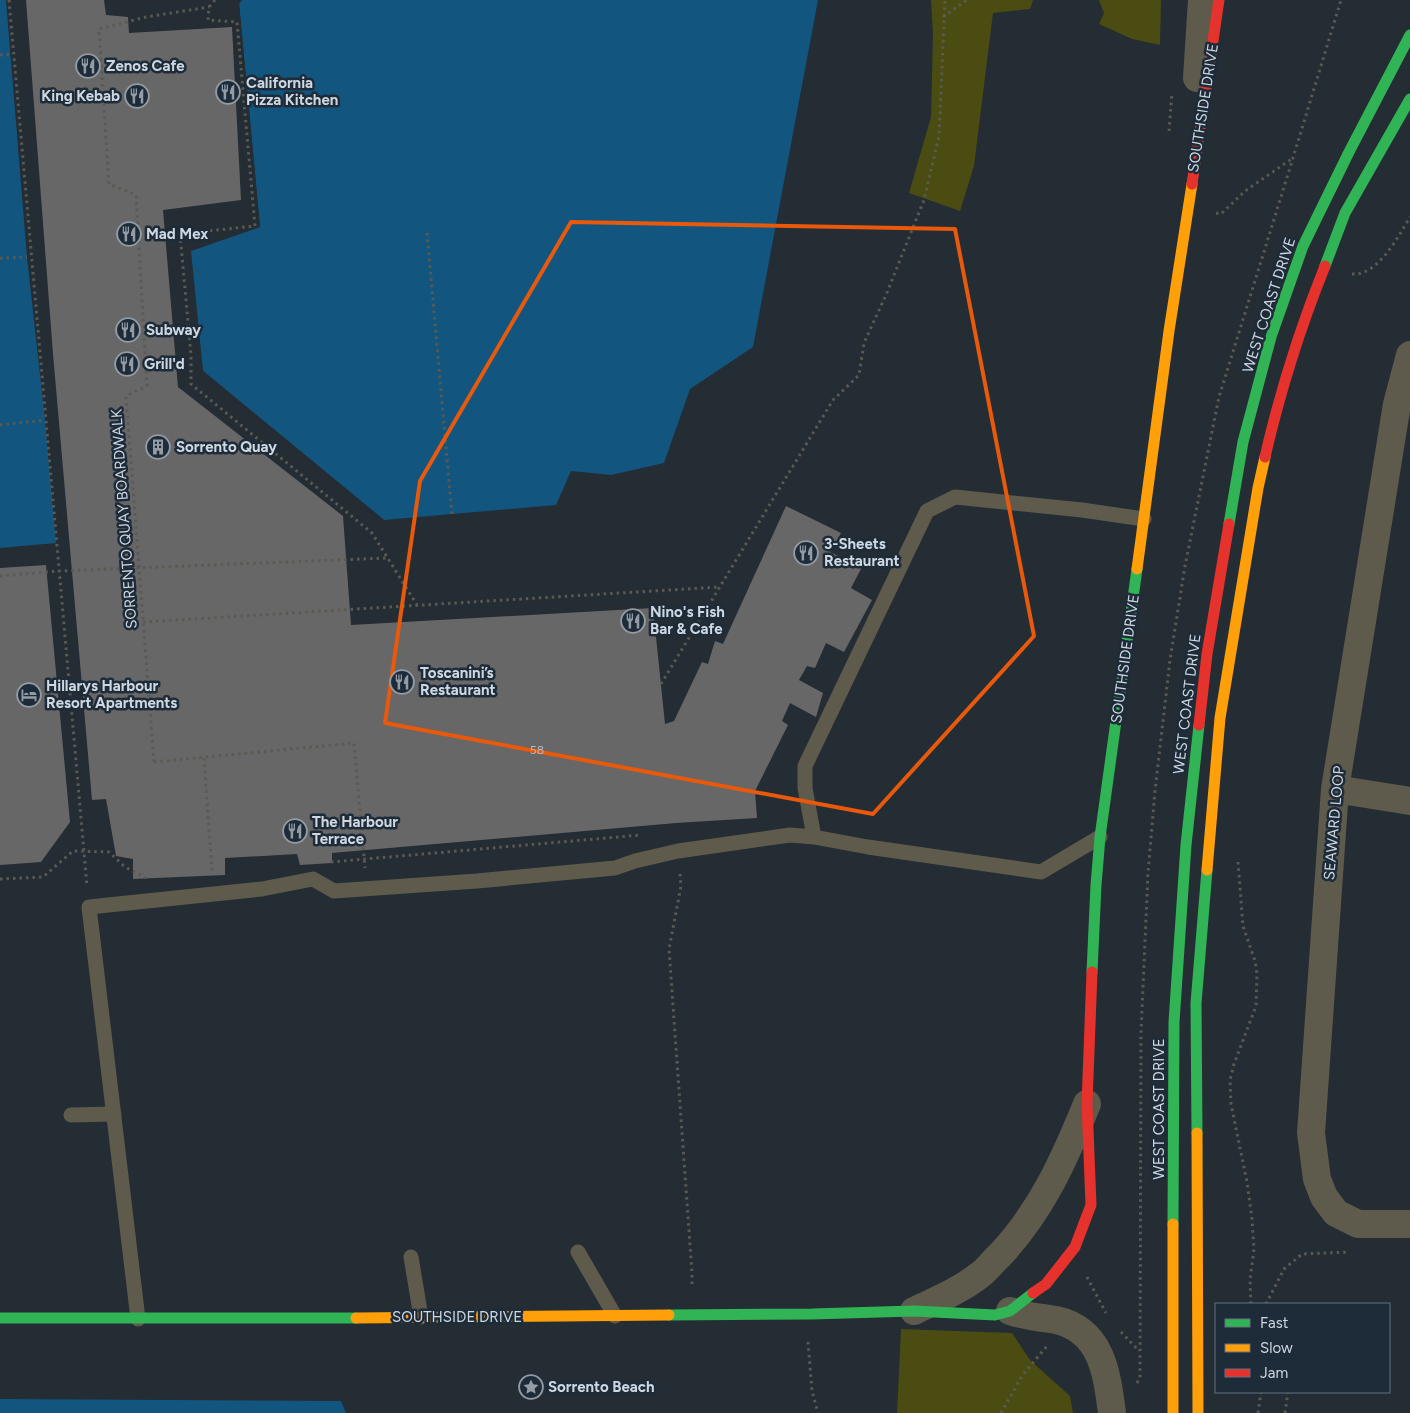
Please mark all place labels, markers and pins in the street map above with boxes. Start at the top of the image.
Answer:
restaurant icon: Zenos Cafe [75,53,101,79]
place label: Zenos Cafe [106,57,185,75]
place label: California Pizza Kitchen [246,74,338,109]
restaurant icon: California Pizza Kitchen [215,79,241,105]
restaurant icon: King Kebab [124,83,150,109]
place label: King Kebab [41,87,120,105]
restaurant icon: Mad Mex [116,221,142,247]
place label: Mad Mex [146,225,208,243]
restaurant icon: Subway [115,317,141,343]
place label: Subway [146,321,201,339]
restaurant icon: Grill'd [114,351,140,377]
place label: Grill'd [144,355,185,373]
building icon: Sorrento Quay [145,434,171,460]
place label: Sorrento Quay [176,438,277,456]
place label: 3-Sheets Restaurant [824,535,900,570]
restaurant icon: 3-Sheets Restaurant [793,540,819,566]
place label: Nino's Fish Bar & Cafe [650,603,725,638]
restaurant icon: Nino's Fish Bar & Cafe [620,608,646,634]
place label: Toscanini’s Restaurant [420,664,496,699]
restaurant icon: Toscanini’s Restaurant [389,669,415,695]
place label: Hillarys Harbour Resort Apartments [46,677,177,712]
hotel icon: Hillarys Harbour Resort Apartments [16,682,42,708]
place label: The Harbour Terrace [312,813,398,848]
restaurant icon: The Harbour Terrace [282,818,308,844]
place icon: Sorrento Beach [518,1374,544,1400]
place label: Sorrento Beach [548,1378,654,1396]

